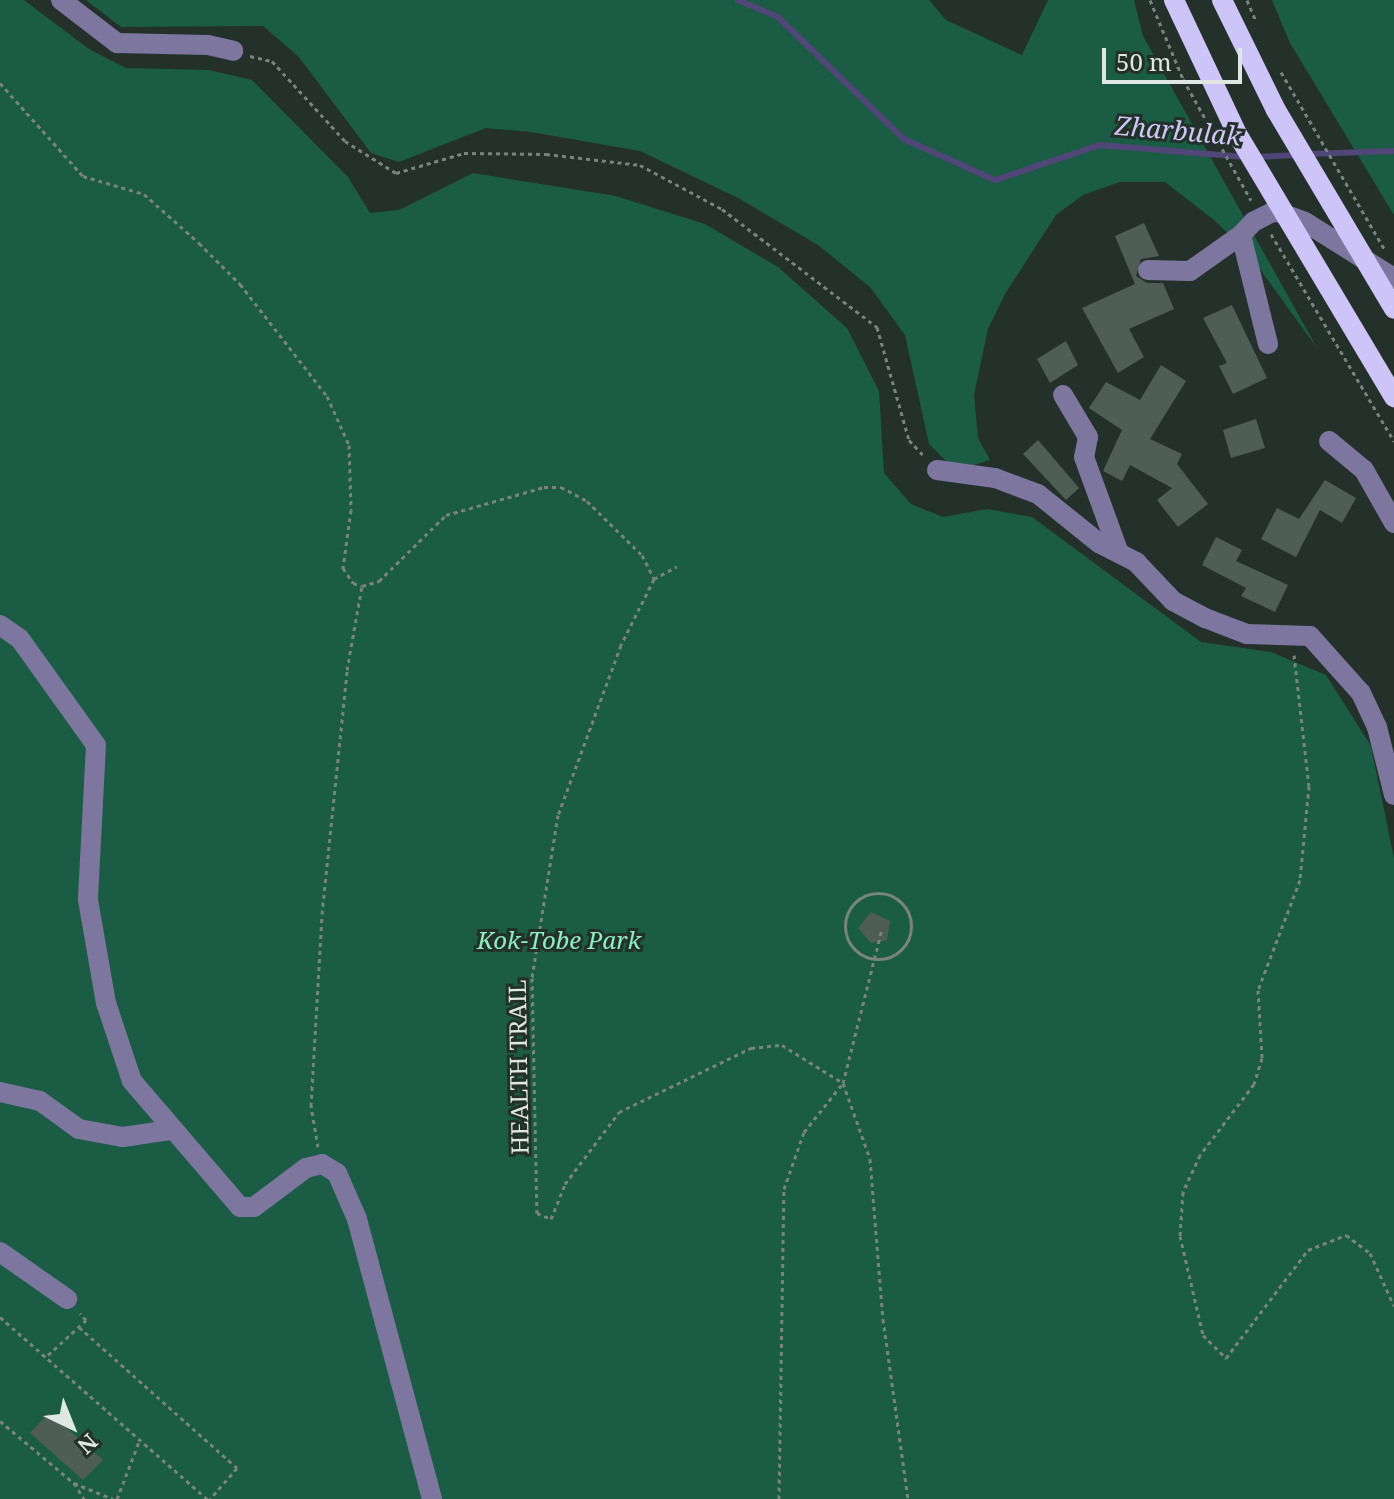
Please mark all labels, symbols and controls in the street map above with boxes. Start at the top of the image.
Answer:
scale bar [1106,32,1246,82]
text: 50 m [1116,45,1172,78]
water label: Zharbulak [1114,110,1242,152]
park label: Kok-Tobe Park [477,926,641,954]
street label: HEALTH TRAIL [502,979,534,1155]
north arrow [32,1387,112,1467]
text: N [72,1428,105,1461]

